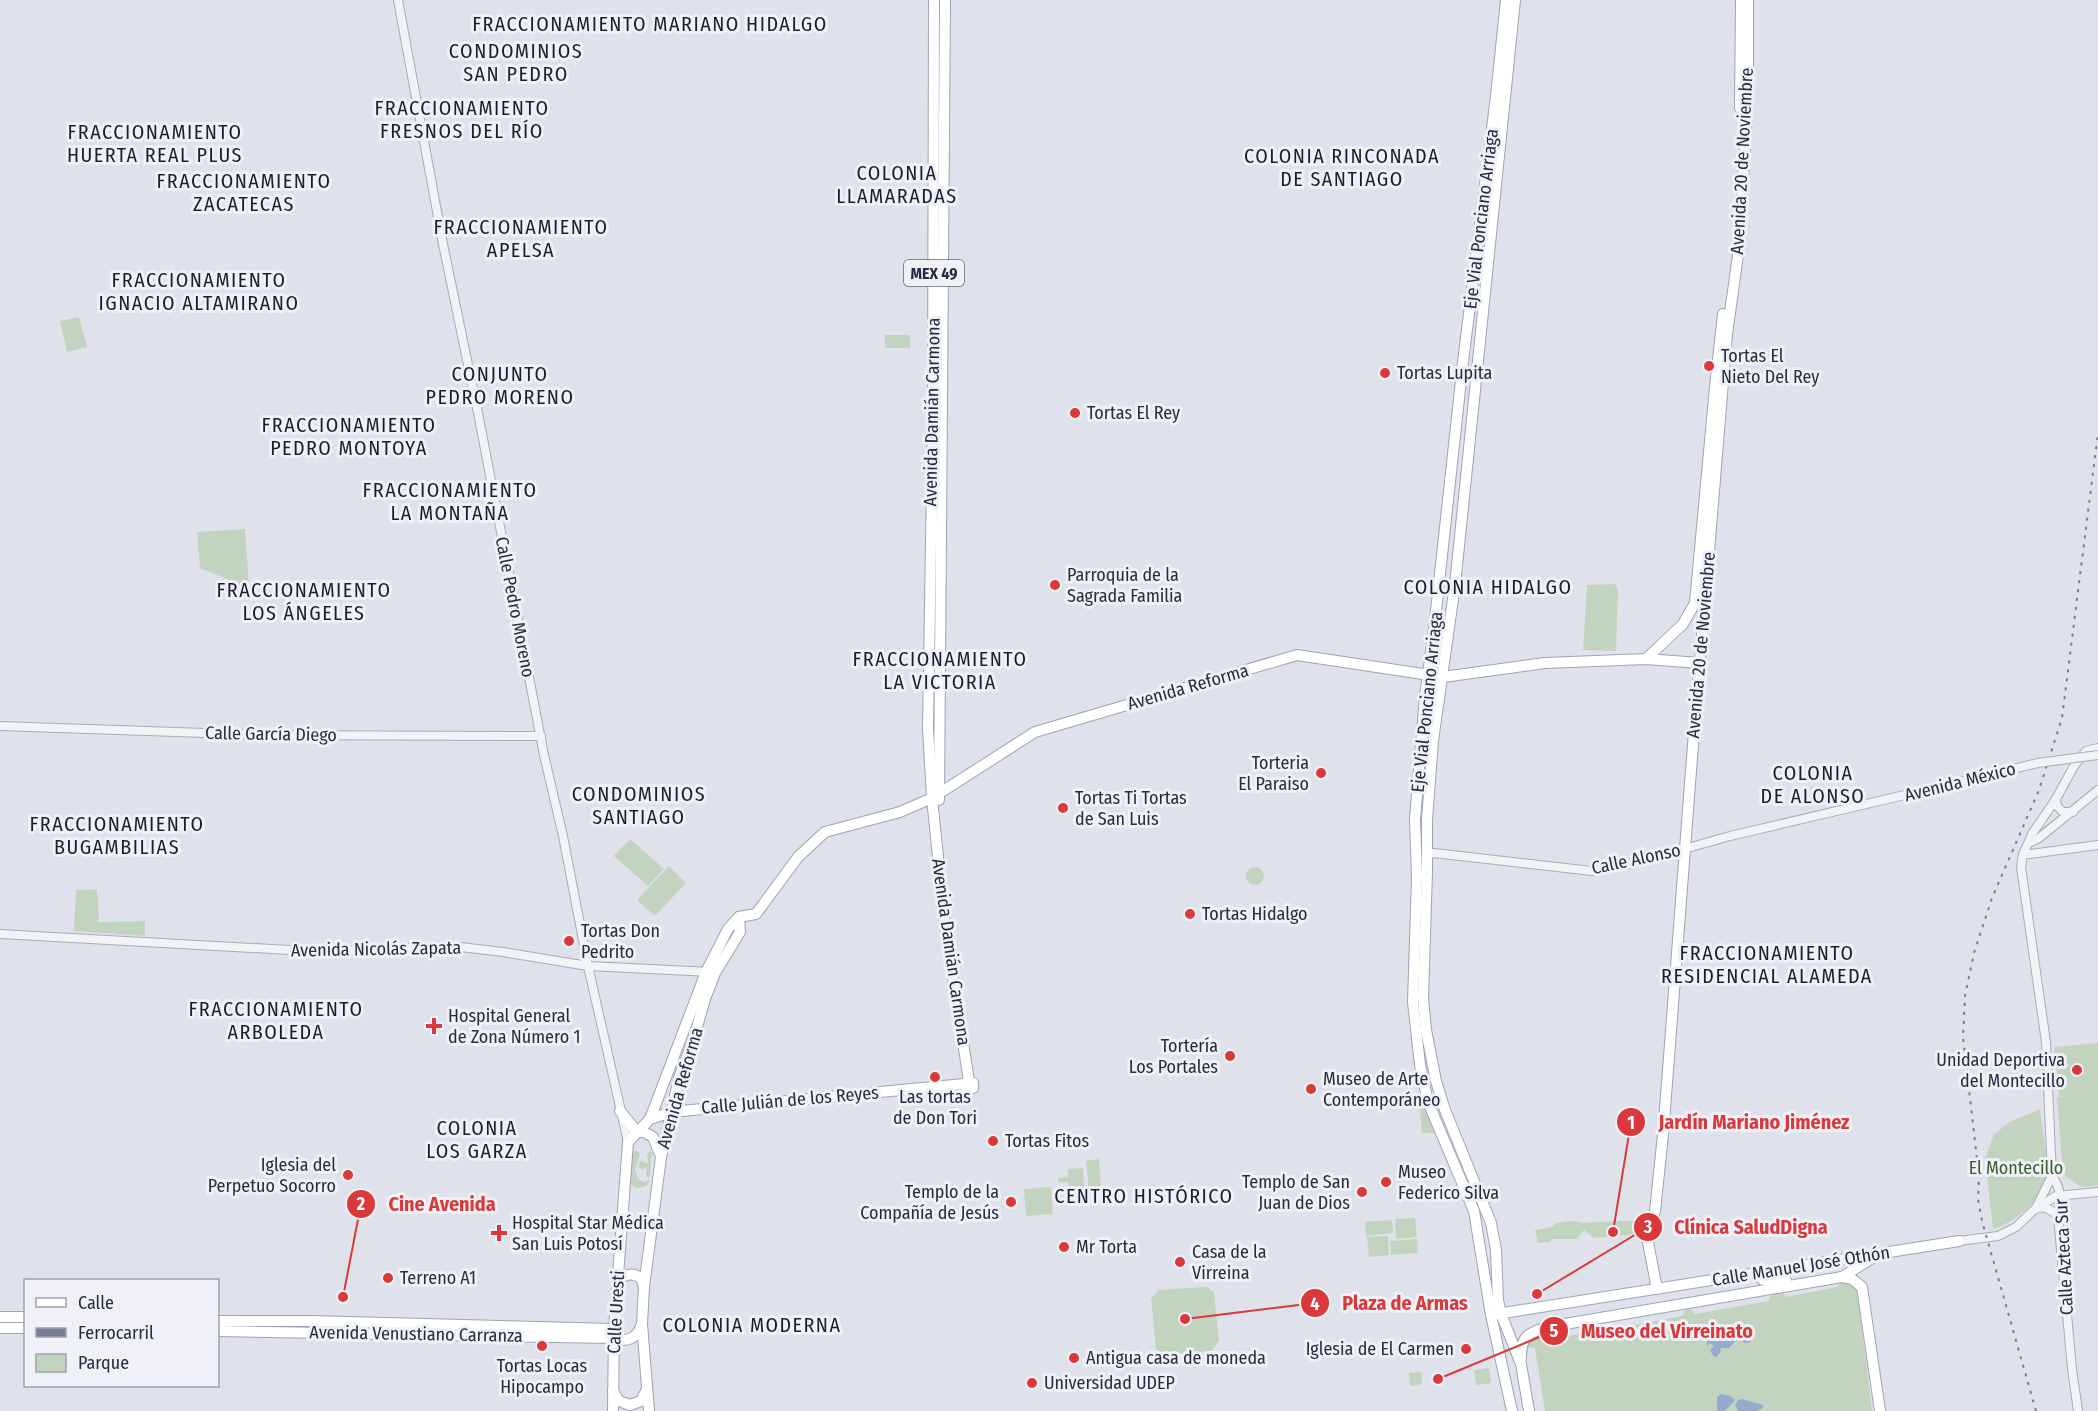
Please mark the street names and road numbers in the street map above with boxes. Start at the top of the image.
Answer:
street label: Avenida 20 de Noviembre [1726,67,1758,255]
street label: Eje Vial Ponciano Arriaga [1459,127,1503,310]
road number: MEX 49 [904,260,964,286]
street label: Avenida Damián Carmona [919,317,945,507]
street label: Calle Pedro Moreno [491,535,539,679]
street label: Avenida 20 de Noviembre [1682,551,1720,739]
street label: Eje Vial Ponciano Arriaga [1407,610,1447,793]
street label: Avenida Reforma [1125,659,1251,715]
street label: Calle García Diego [205,722,337,746]
street label: Avenida México [1902,758,2018,806]
street label: Calle Alonso [1590,839,1682,879]
street label: Avenida Damián Carmona [927,857,975,1047]
street label: Avenida Nicolás Zapata [291,937,462,961]
street label: Avenida Reforma [652,1025,708,1151]
street label: Calle Julián de los Reyes [700,1081,880,1119]
street label: Calle Azteca Sur [2050,1198,2078,1316]
street label: Calle Manuel José Othón [1711,1241,1891,1291]
street label: Calle Uresti [603,1270,629,1354]
street label: Avenida Venustiano Carranza [309,1321,523,1347]

